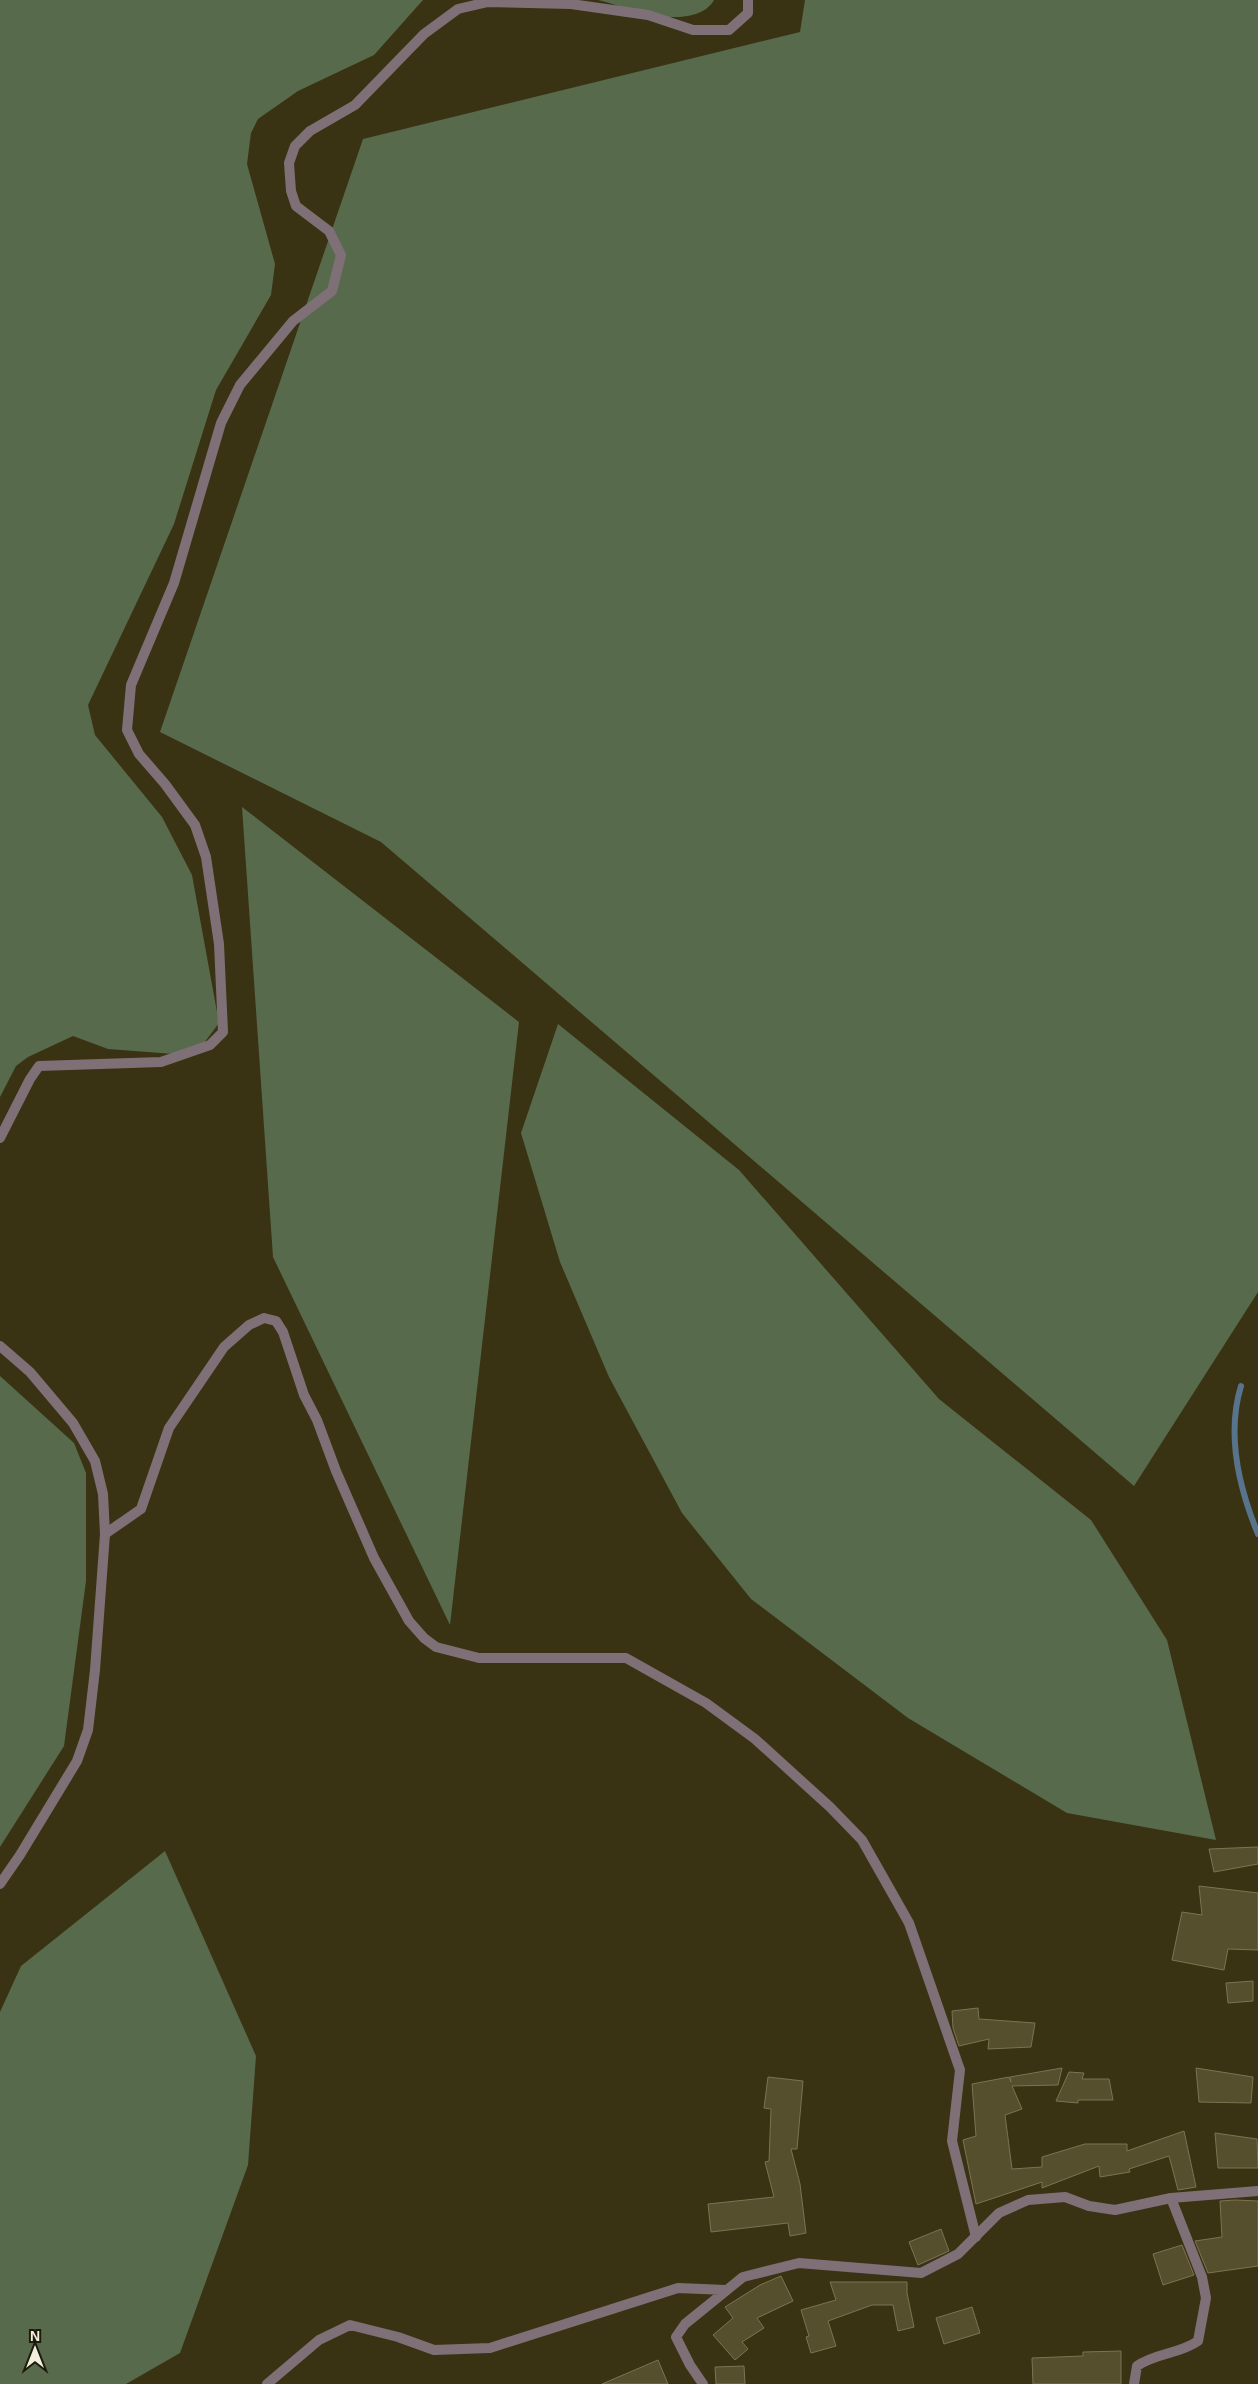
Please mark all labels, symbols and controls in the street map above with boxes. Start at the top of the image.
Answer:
north arrow [10,2324,60,2374]
text: N [30,2328,40,2344]

